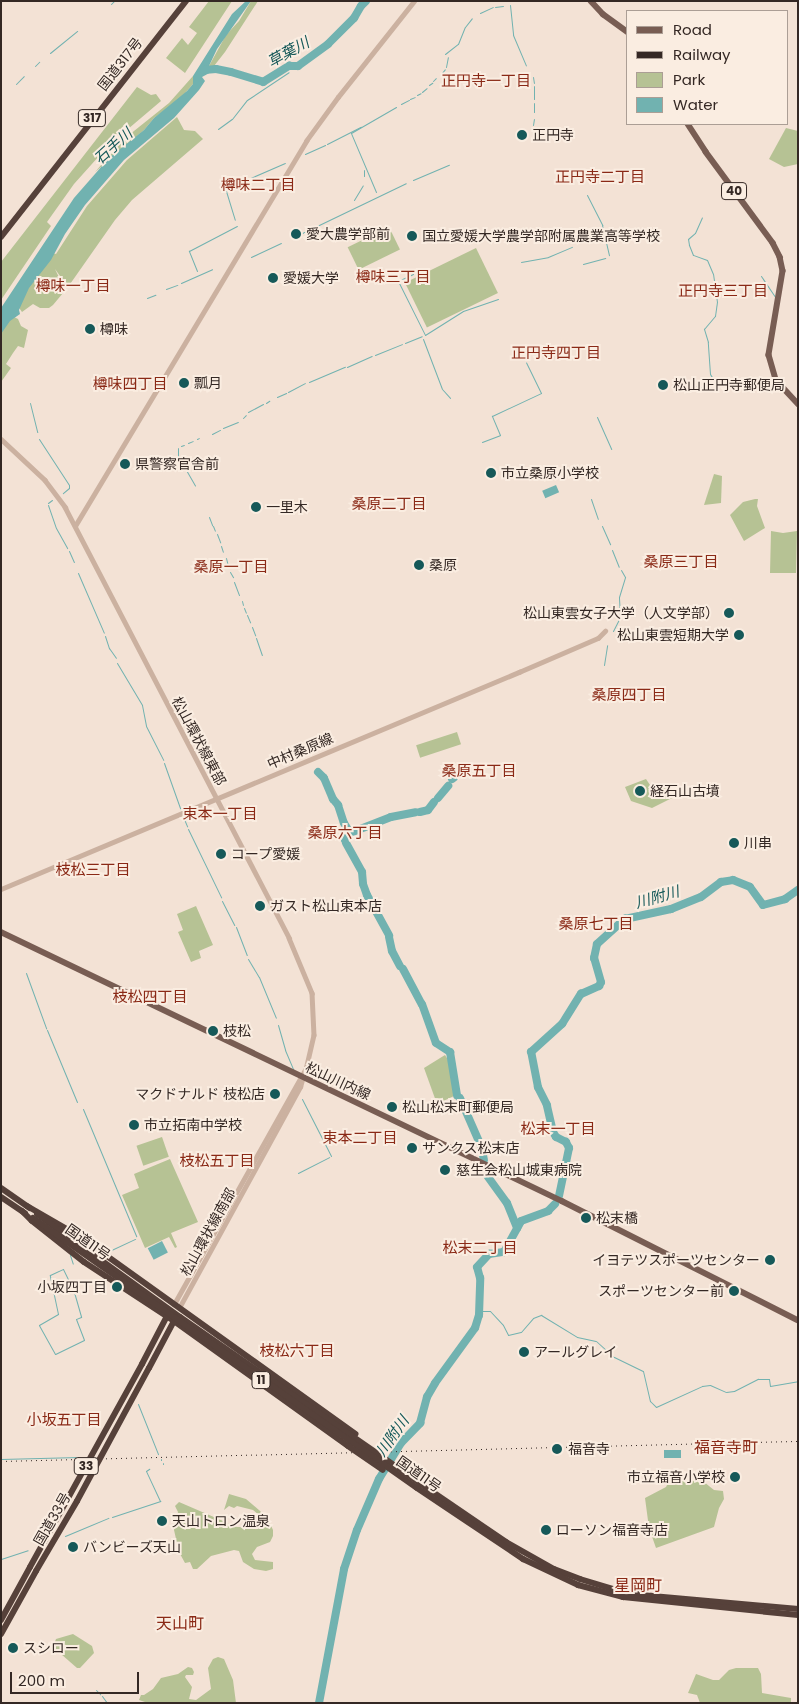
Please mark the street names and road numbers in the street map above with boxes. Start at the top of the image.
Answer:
street label: 国道317号 [94,34,146,94]
road number: 317 [77,109,107,128]
road number: 40 [720,182,748,200]
street label: 松山環状線東部 [169,694,229,788]
street label: 中村桑原線 [265,730,335,772]
street label: 松山川内線 [303,1059,373,1103]
street label: 松山環状線南部 [177,1185,239,1279]
street label: 国道11号 [62,1221,114,1263]
road number: 11 [251,1370,271,1390]
street label: 国道11号 [393,1453,445,1495]
road number: 33 [74,1456,98,1475]
street label: 国道33号 [30,1489,74,1549]

